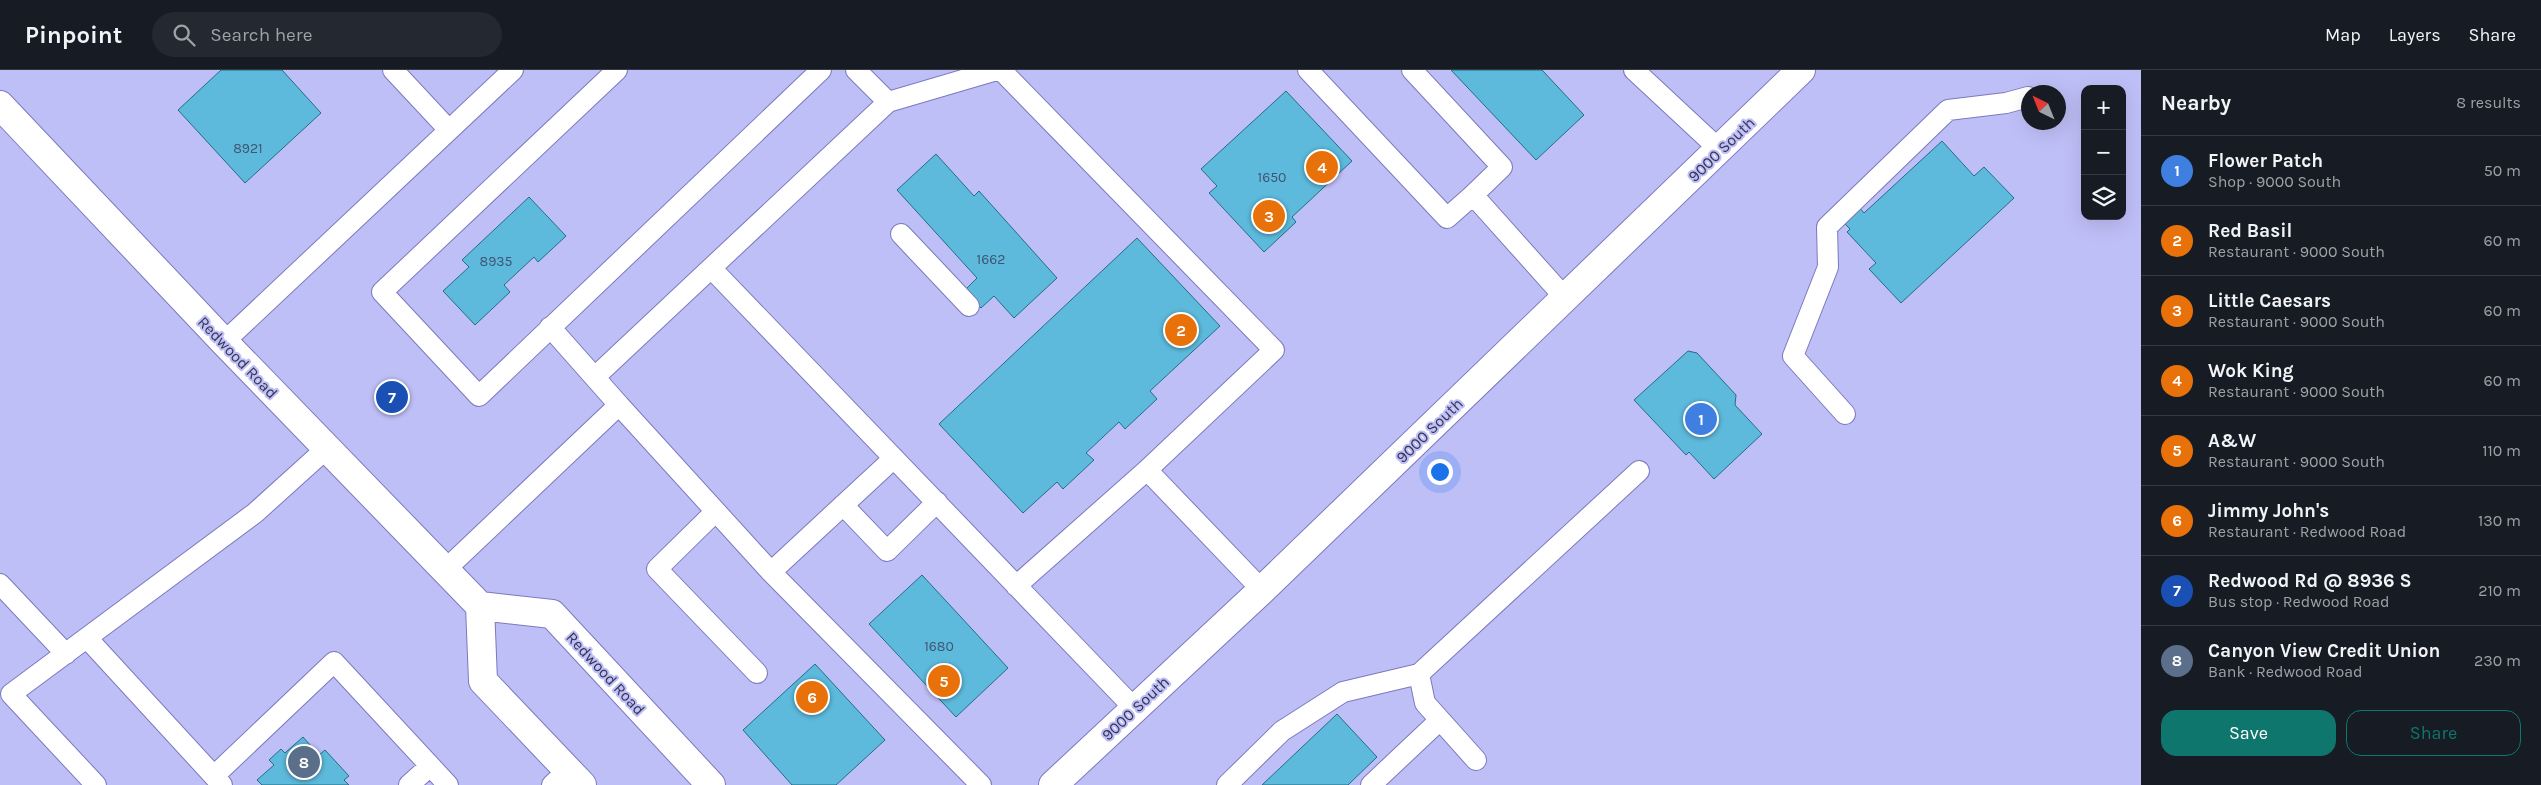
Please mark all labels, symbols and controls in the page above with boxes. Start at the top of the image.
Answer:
search box [152,12,502,57]
text: Pinpoint [25,21,122,49]
icon: search [170,21,198,49]
text: Search here [210,24,312,46]
text: Map [2325,24,2361,46]
text: Layers [2389,24,2441,46]
text: Share [2469,24,2516,46]
north arrow [2021,85,2066,130]
map controls [2081,85,2126,220]
button: + [2081,85,2126,130]
text: Nearby [2161,91,2231,115]
text: 8 results [2456,93,2521,112]
street label: 9000 South [1684,113,1759,186]
button: − [2081,130,2126,175]
house number: 8921 [233,140,263,157]
pin: 4 [1306,148,1338,186]
text: Flower Patch [2208,150,2323,172]
text: 1 [2174,161,2180,180]
text: 50 m [2484,161,2521,180]
house number: 1650 [1258,169,1286,186]
text: Shop · 9000 South [2208,172,2341,191]
button: layers [2081,175,2126,220]
pin: 3 [1253,197,1285,235]
text: Red Basil [2208,220,2292,242]
text: 2 [2172,231,2182,250]
text: 60 m [2484,231,2521,250]
text: Restaurant · 9000 South [2208,242,2385,261]
house number: 1662 [977,251,1005,268]
house number: 8935 [480,253,513,270]
text: Little Caesars [2208,290,2331,312]
text: 3 [2172,301,2182,320]
text: 60 m [2484,301,2521,320]
pin: 2 [1165,311,1197,349]
street label: Redwood Road [194,312,282,402]
text: Restaurant · 9000 South [2208,312,2385,331]
text: Wok King [2208,360,2294,382]
text: 4 [2172,371,2182,390]
text: 60 m [2484,371,2521,390]
pin: 7 [376,378,408,416]
text: Restaurant · 9000 South [2208,382,2385,401]
street label: 9000 South [1392,394,1467,467]
pin: 1 [1685,400,1717,438]
text: A&W [2208,430,2256,452]
text: 5 [2172,441,2182,460]
text: 110 m [2482,441,2521,460]
text: Restaurant · 9000 South [2208,452,2385,471]
your location [1427,459,1453,485]
text: Jimmy John's [2208,500,2329,522]
text: 6 [2172,511,2182,530]
text: 130 m [2478,511,2521,530]
text: Restaurant · Redwood Road [2208,522,2406,541]
text: Redwood Rd @ 8936 S [2208,570,2412,592]
text: 7 [2173,581,2181,600]
text: 210 m [2478,581,2521,600]
text: Bus stop · Redwood Road [2208,592,2390,611]
street label: Redwood Road [562,628,649,719]
house number: 1680 [924,638,954,655]
text: Canyon View Credit Union [2208,640,2440,662]
text: 8 [2172,651,2182,670]
text: 230 m [2474,651,2521,670]
pin: 5 [928,662,960,700]
text: Bank · Redwood Road [2208,662,2363,681]
street label: 9000 South [1098,672,1173,744]
pin: 6 [796,678,828,716]
button: Save [2161,710,2336,756]
button: Share [2346,710,2521,756]
pin: 8 [288,743,320,781]

